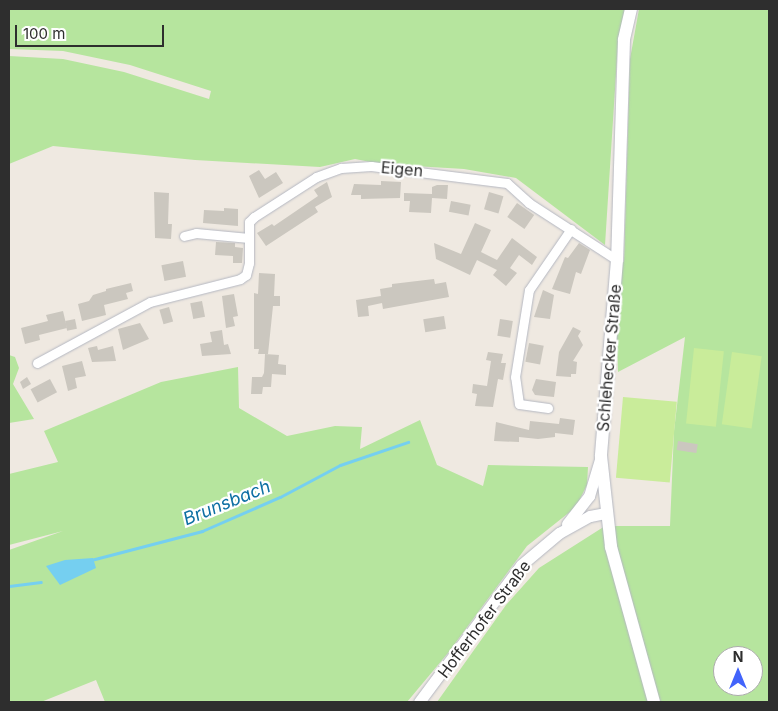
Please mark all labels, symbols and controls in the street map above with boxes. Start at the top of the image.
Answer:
scale bar [18,15,166,47]
text: 100 m [23,24,65,43]
street label: Eigen [380,158,424,180]
street label: Schlehecker Straße [593,283,625,433]
water label: Brunsbach [180,476,274,530]
street label: Hofferhofer Straße [434,557,534,681]
north arrow [713,646,763,696]
text: N [733,648,743,665]

